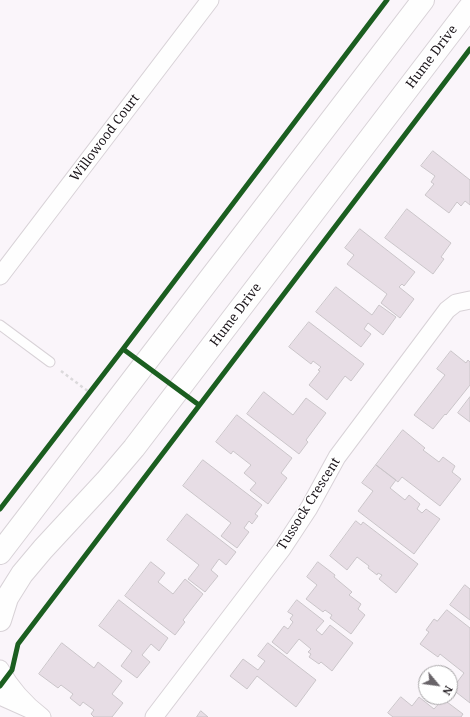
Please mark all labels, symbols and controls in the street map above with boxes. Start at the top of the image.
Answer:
street label: Hume Drive [403,22,461,92]
street label: Willowood Court [67,91,143,185]
street label: Hume Drive [207,280,265,350]
street label: Tussock Crescent [274,455,344,553]
north arrow [418,665,458,705]
text: N [439,683,457,698]

